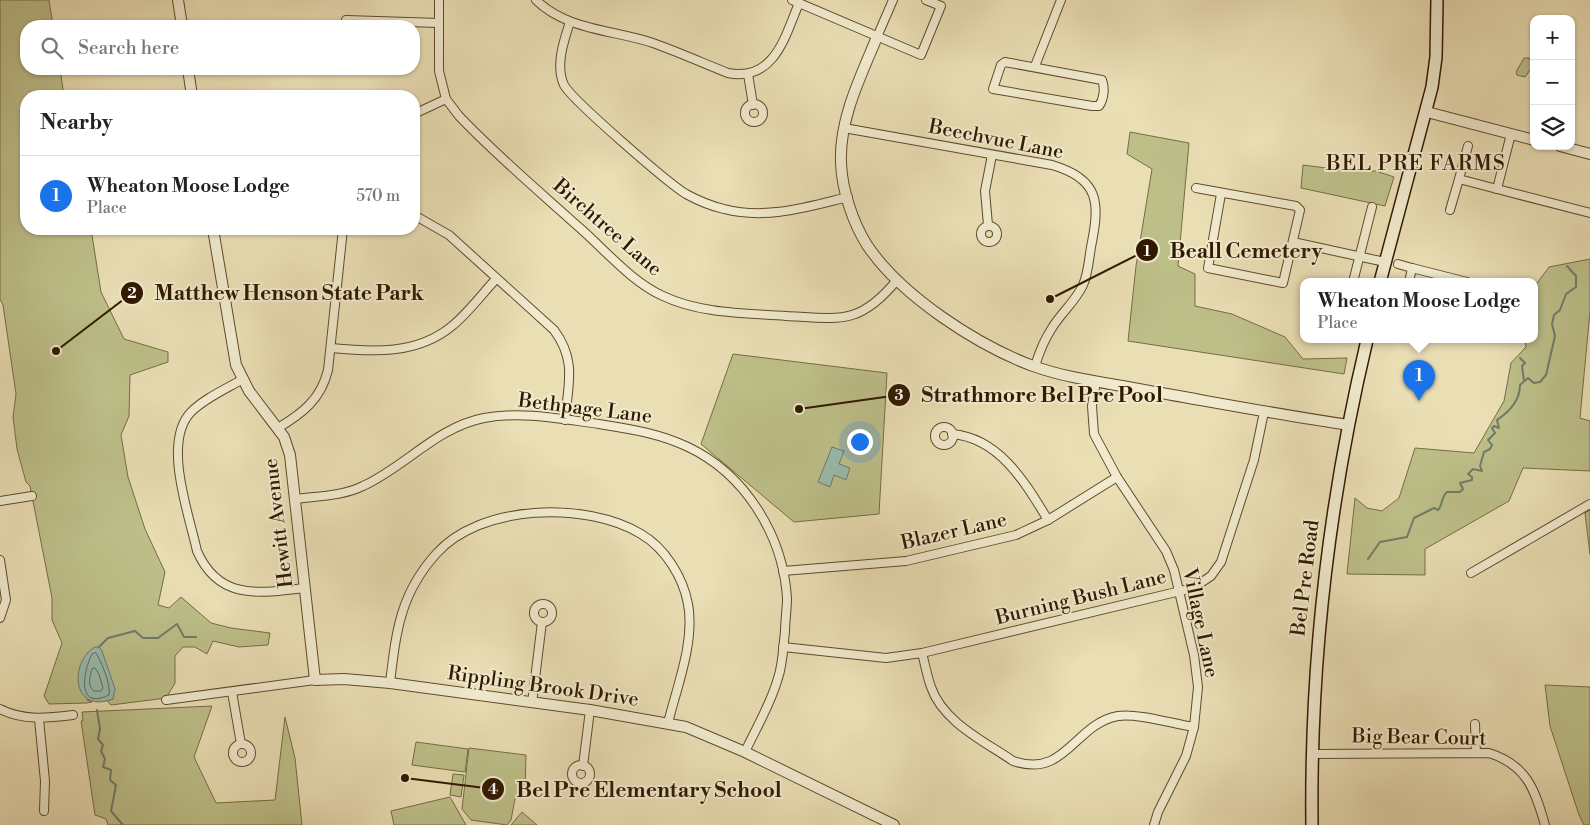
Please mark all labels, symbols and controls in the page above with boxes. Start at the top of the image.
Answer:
map controls [1530,15,1575,150]
button: + [1530,15,1575,60]
search box [20,20,420,75]
icon: search [38,34,66,62]
text: Search here [78,36,179,60]
button: − [1530,60,1575,105]
button: layers [1530,105,1575,150]
text: Nearby [40,110,113,136]
street label: Beechvue Lane [925,114,1066,165]
district label: BEL PRE FARMS [1325,151,1506,177]
street label: Birchtree Lane [547,173,667,282]
text: Wheaton Moose Lodge [87,174,290,198]
text: 1 [52,186,60,206]
text: 570 m [356,186,400,206]
text: Place [87,198,127,218]
callout: Beall Cemetery [1135,232,1333,268]
text: Beall Cemetery [1170,239,1323,265]
text: 1 [1143,242,1151,261]
callout: Matthew Henson State Park [119,275,434,311]
popup [1300,278,1538,343]
text: Matthew Henson State Park [154,281,425,307]
text: 2 [127,284,137,303]
text: Wheaton Moose Lodge [1318,289,1520,313]
text: Place [1318,313,1358,333]
pin: 1 [1403,360,1435,401]
callout: Strathmore Bel Pre Pool [886,377,1173,413]
text: Strathmore Bel Pre Pool [921,383,1163,409]
text: 3 [894,386,904,405]
street label: Bethpage Lane [516,388,653,430]
your location [847,429,873,455]
street label: Hewitt Avenue [259,457,299,589]
street label: Blazer Lane [898,508,1009,557]
street label: Bel Pre Road [1286,518,1326,639]
street label: Burning Bush Lane [992,565,1169,632]
street label: Village Lane [1176,565,1224,680]
street label: Rippling Brook Drive [446,661,640,713]
street label: Big Bear Court [1350,724,1487,752]
callout: Bel Pre Elementary School [481,771,791,807]
text: Bel Pre Elementary School [516,778,782,804]
text: 4 [488,780,498,799]

